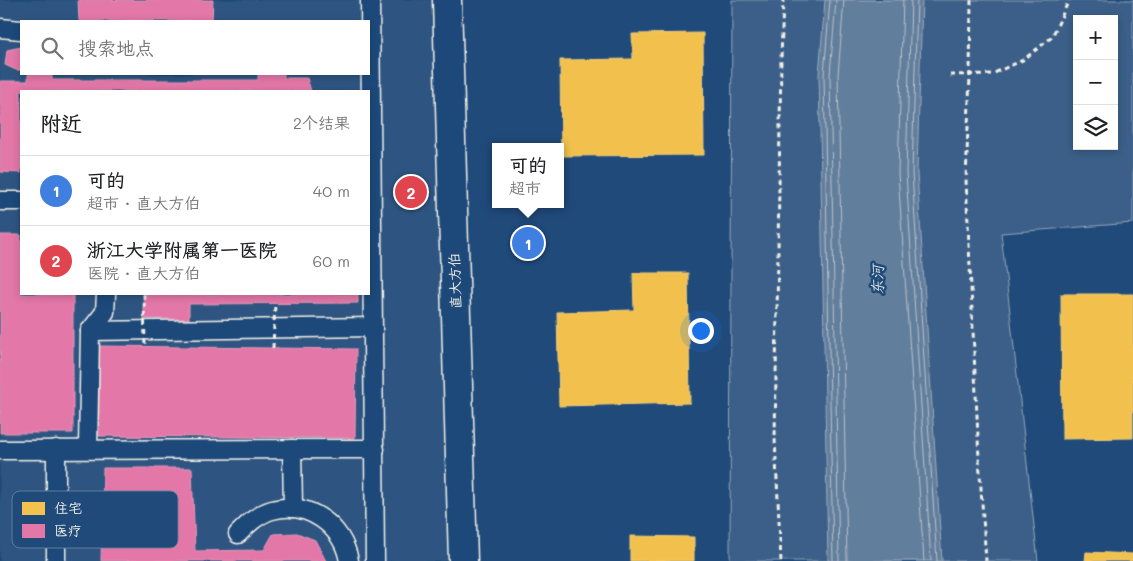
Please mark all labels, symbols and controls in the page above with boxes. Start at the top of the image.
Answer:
map controls [1073,15,1118,150]
button: + [1073,15,1118,60]
search box [20,20,370,75]
icon: search [38,34,66,62]
text: 搜索地点 [78,35,154,60]
button: − [1073,60,1118,105]
button: layers [1073,105,1118,150]
text: 附近 [40,109,82,136]
text: 2个结果 [293,112,350,133]
popup [492,143,564,208]
text: 可的 [509,152,547,177]
text: 可的 [87,167,125,192]
pin: 2 [395,173,427,211]
text: 超市 [509,177,541,198]
text: 1 [52,180,60,201]
text: 40 m [313,180,350,201]
text: 超市 · 直大方伯 [87,192,200,213]
pin: 1 [512,224,544,262]
text: 浙江大学附属第一医院 [87,237,277,262]
text: 2 [52,250,60,271]
text: 60 m [313,250,350,271]
street label: 直大方伯 [444,253,465,309]
text: 医院 · 直大方伯 [87,262,200,283]
water label: 东河 [867,262,887,295]
your location [688,318,714,344]
legend [12,491,178,548]
text: 住宅 [54,498,82,517]
text: 医疗 [54,521,82,540]

